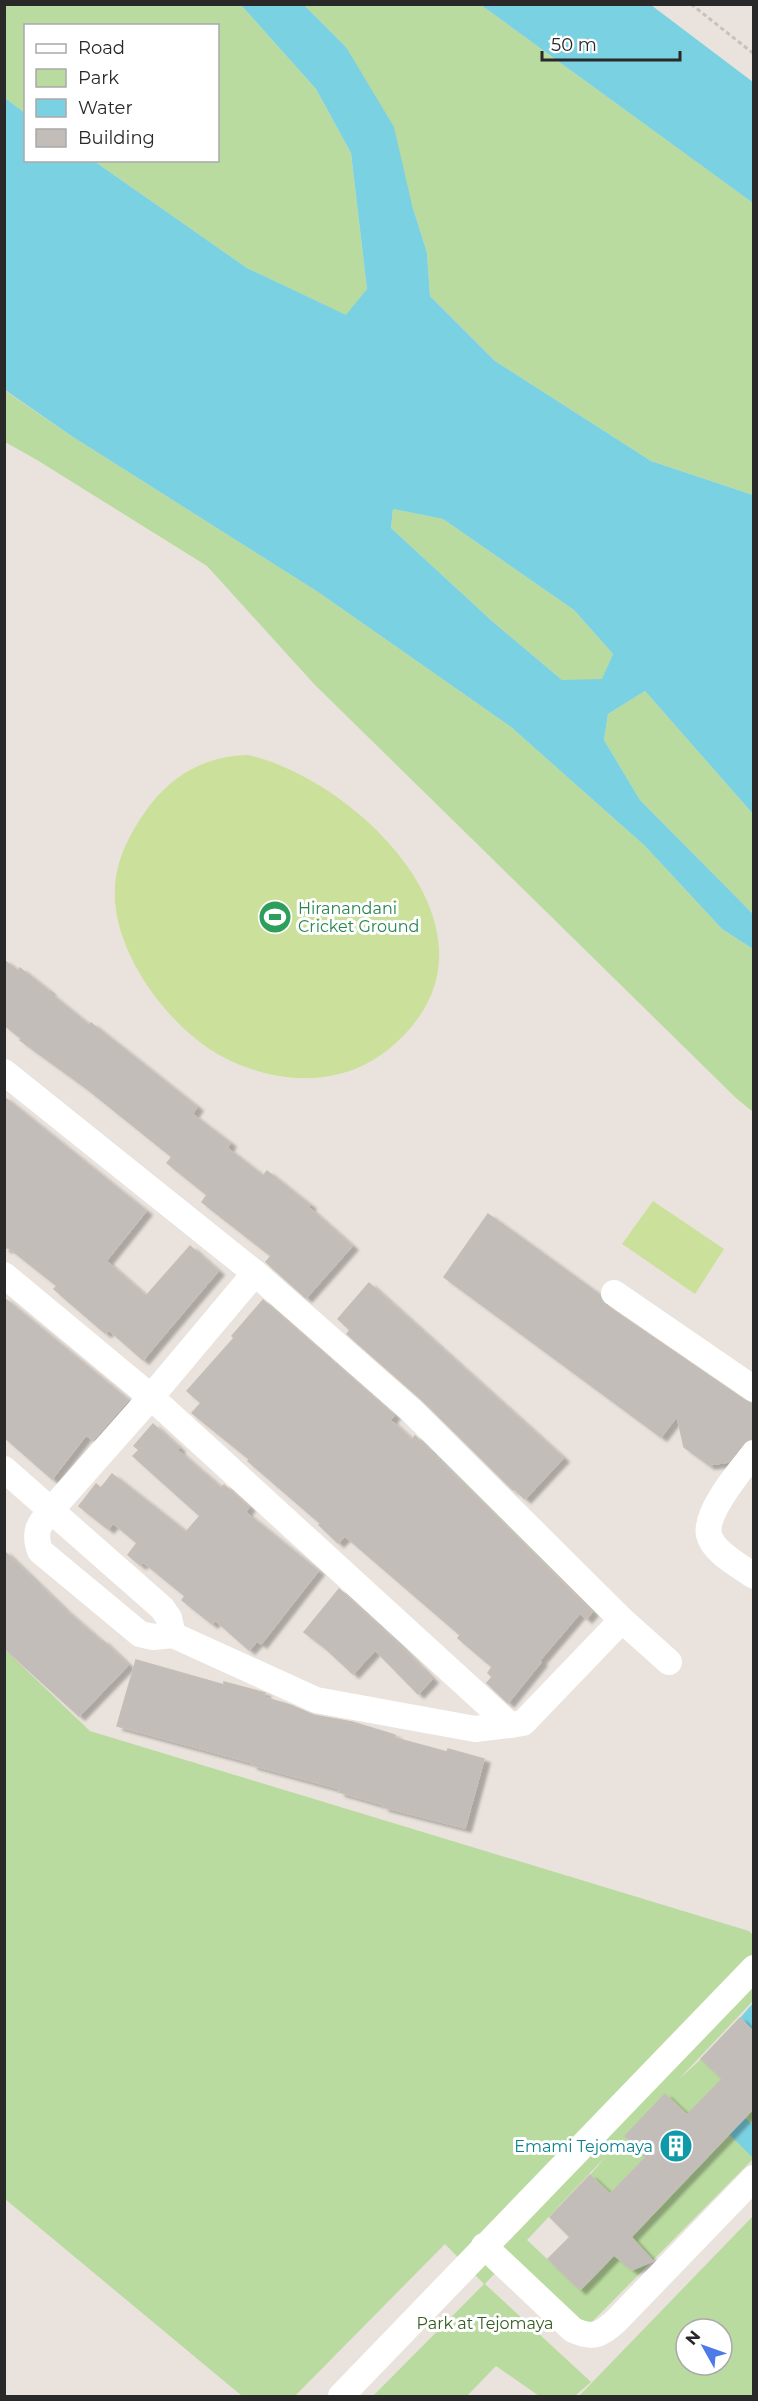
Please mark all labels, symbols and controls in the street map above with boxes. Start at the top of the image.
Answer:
legend [24,24,219,162]
scale bar [542,24,680,62]
text: 50 m [551,34,597,56]
text: Road [78,37,125,59]
text: Park [78,67,119,89]
text: Water [78,97,133,119]
text: Building [78,127,155,149]
sports icon: Hiranandani Cricket Ground [257,899,293,935]
place label: Hiranandani Cricket Ground [298,899,419,936]
building icon: Emami Tejomaya [658,2128,694,2164]
place label: Emami Tejomaya [514,2137,653,2156]
park label: Park at Tejomaya [416,2314,554,2333]
north arrow [674,2317,734,2377]
text: N [681,2327,704,2349]

